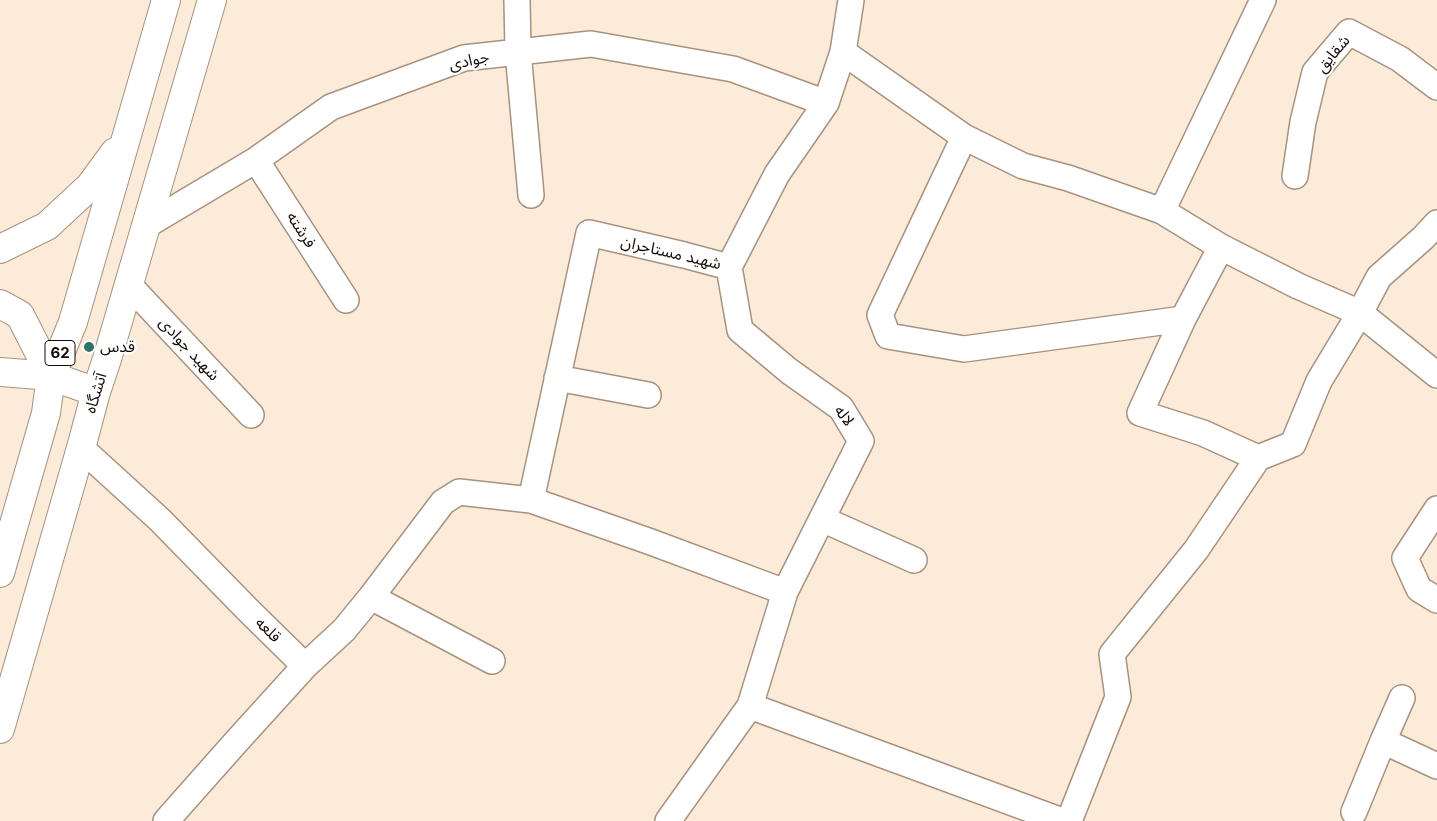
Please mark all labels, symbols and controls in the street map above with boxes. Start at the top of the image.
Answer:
street label: شقایق [1312,31,1354,77]
street label: جوادی [447,47,491,75]
street label: فرشته [282,208,320,252]
street label: شهید مستاجران [619,232,723,274]
street label: شهید جوادی [155,313,223,385]
place label: قدس [100,337,135,357]
road number: 62 [45,340,75,366]
marker: قدس [82,340,96,354]
street label: آتشگاه [81,370,111,416]
street label: لاله [830,402,858,430]
street label: قلعه [251,613,285,647]

